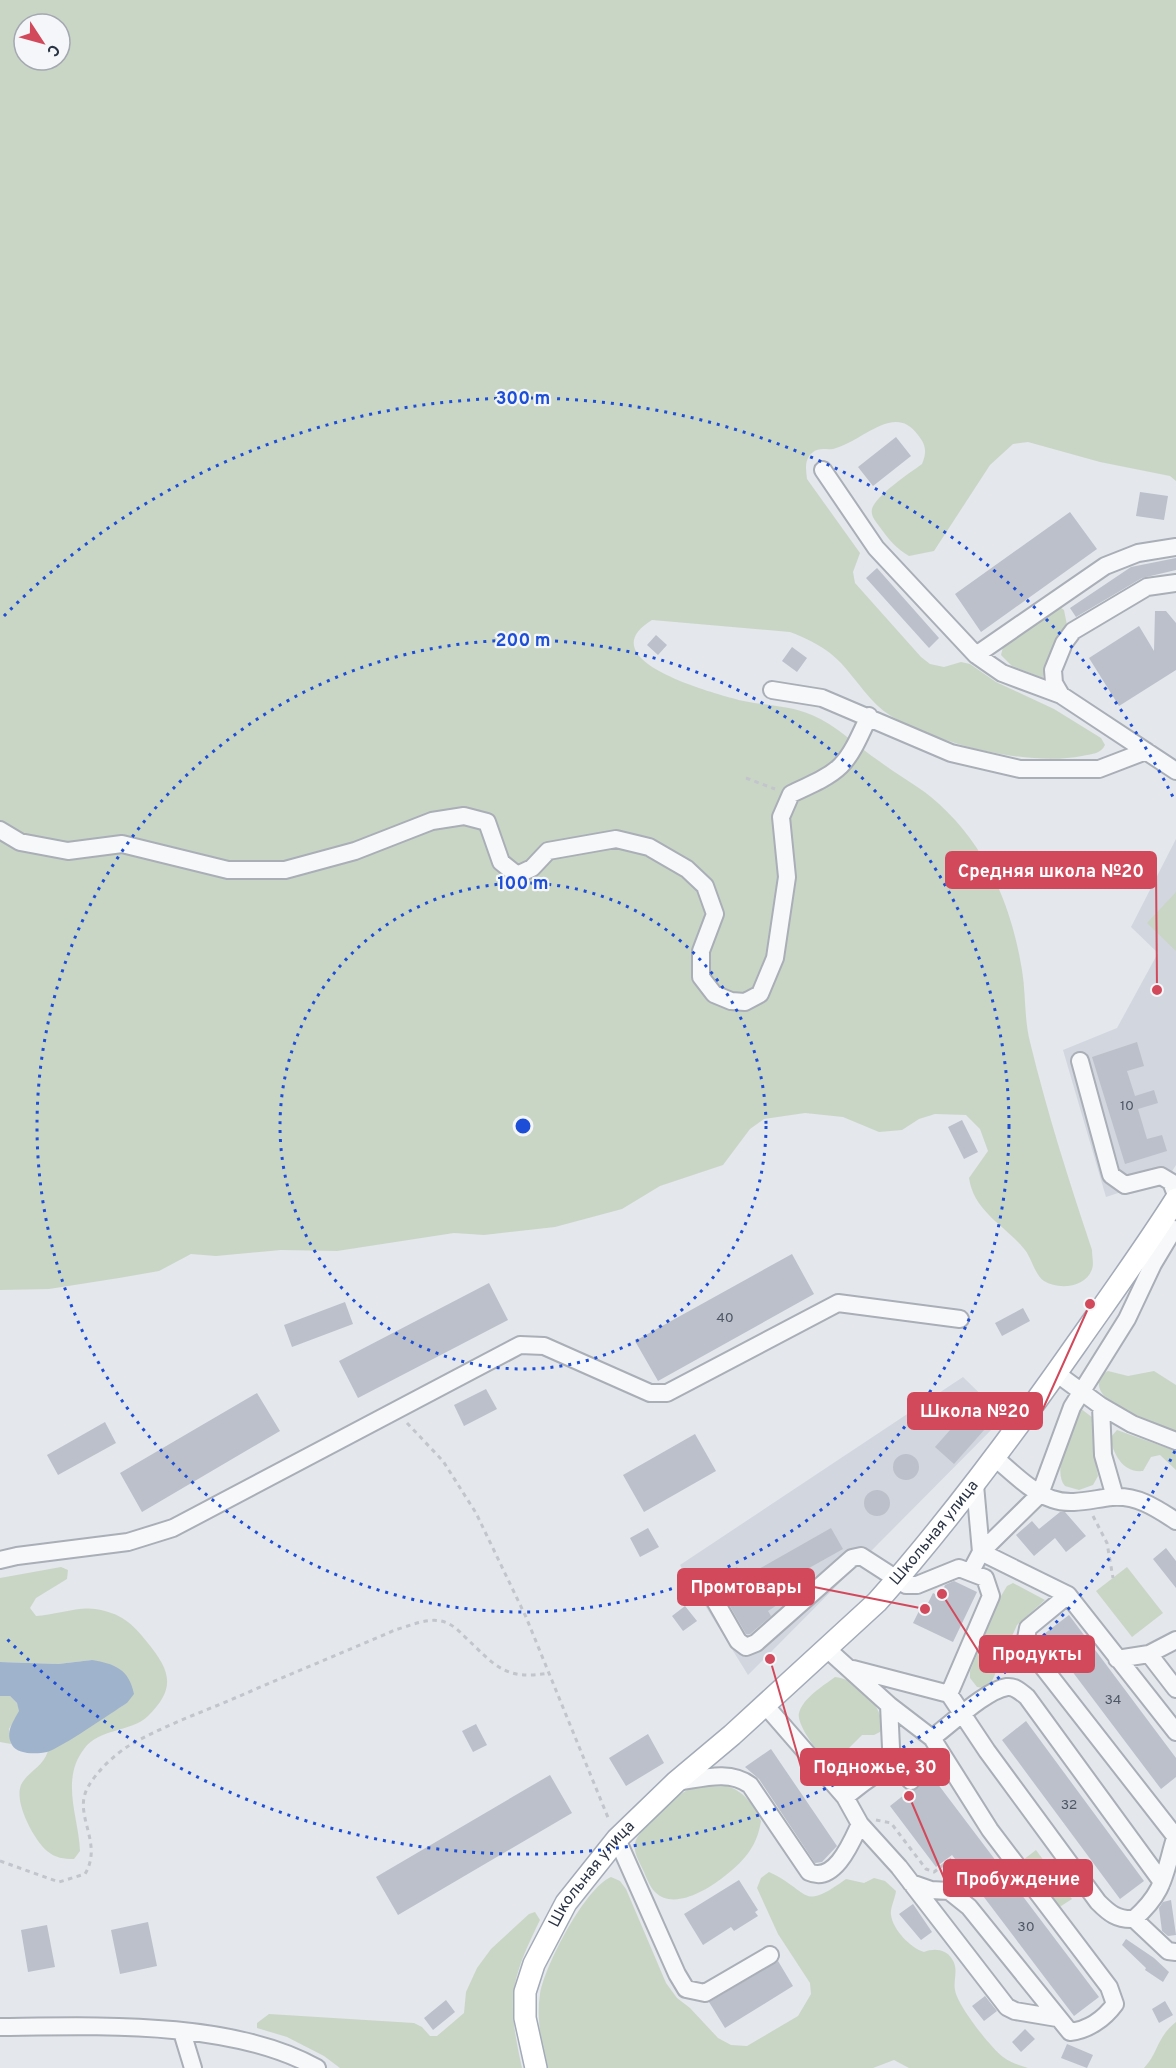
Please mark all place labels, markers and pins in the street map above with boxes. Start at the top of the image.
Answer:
callout: Средняя школа №20 [946,852,1156,888]
centre of rings [513,1116,533,1136]
callout: Школа №20 [908,1393,1042,1429]
callout: Промтовары [678,1569,814,1605]
callout: Продукты [980,1636,1094,1672]
callout: Подножье, 30 [801,1749,949,1785]
callout: Пробуждение [944,1860,1092,1896]

